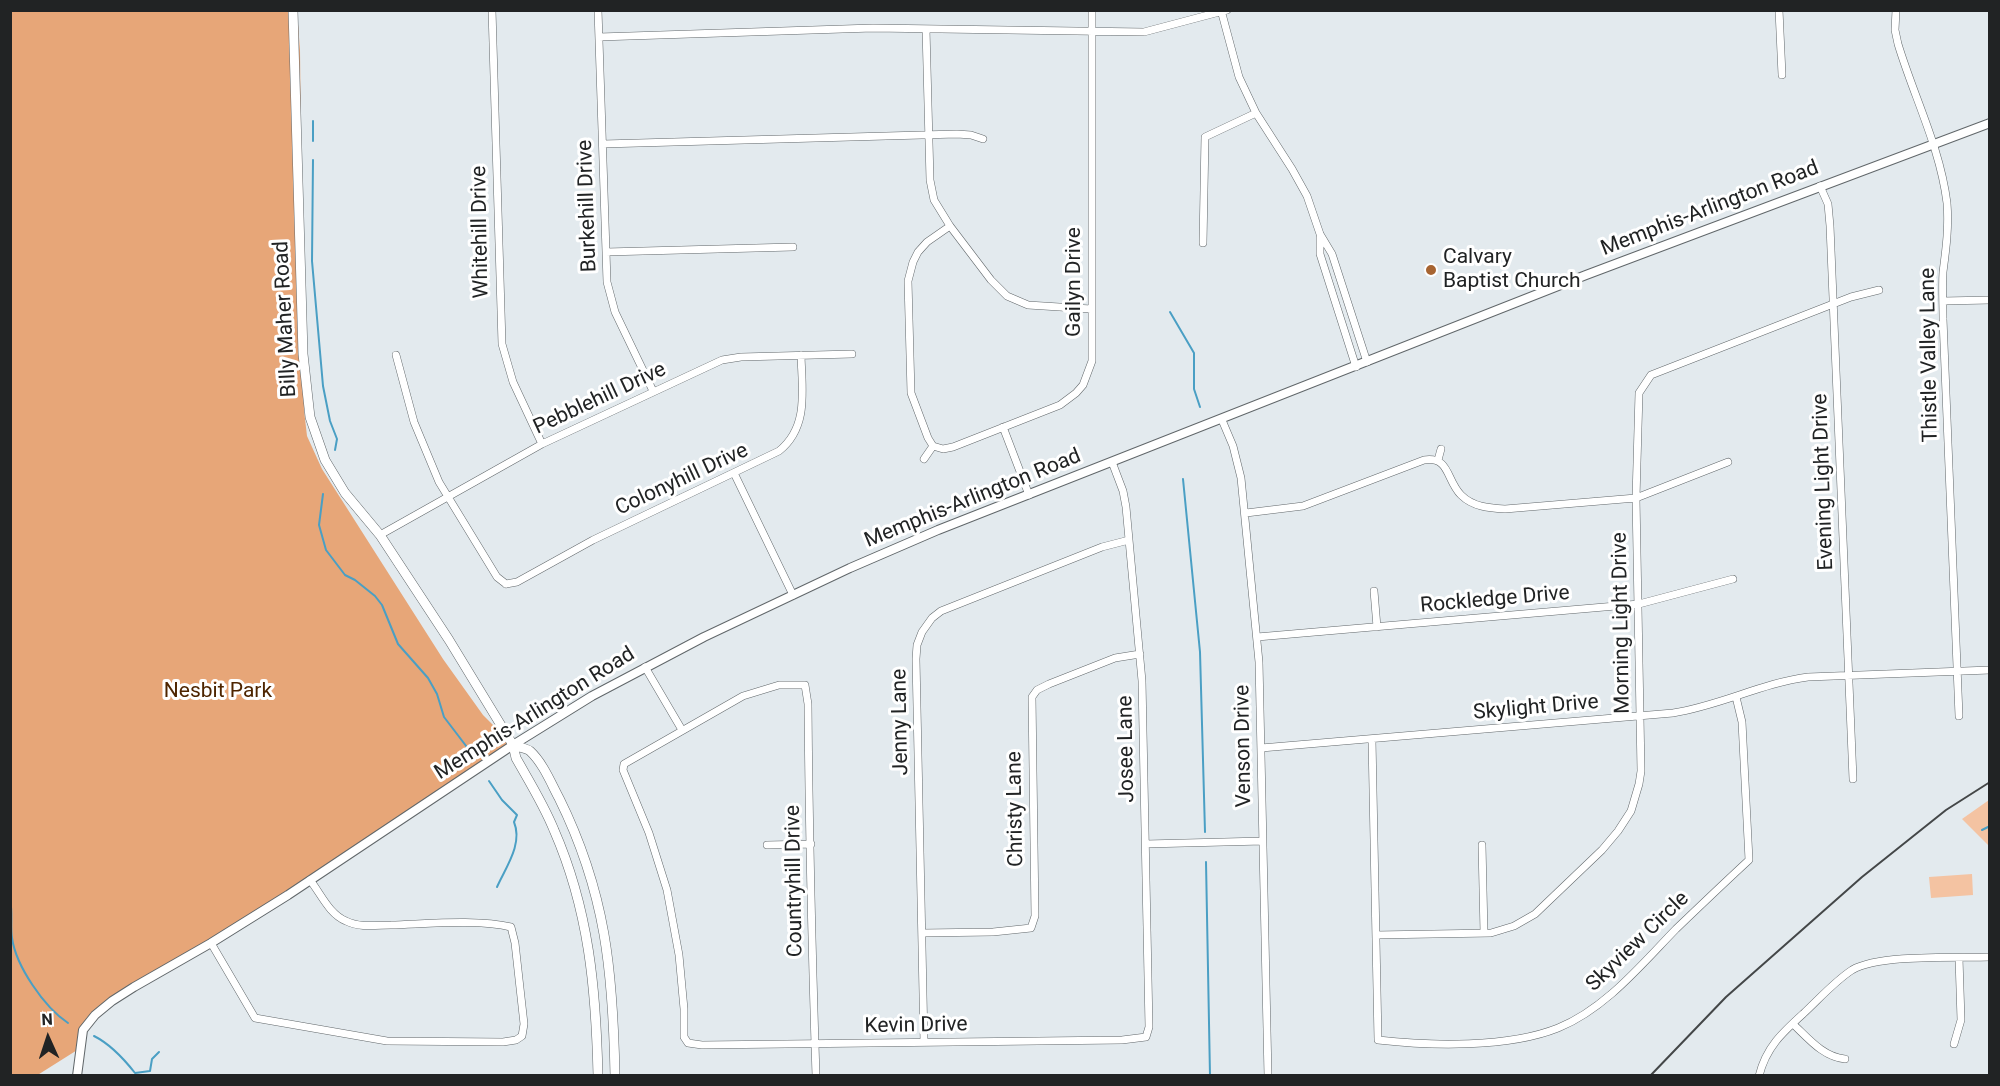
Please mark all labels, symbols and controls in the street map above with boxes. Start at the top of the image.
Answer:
street label: Burkehill Drive [573,139,603,273]
street label: Memphis-Arlington Road [1598,156,1822,262]
street label: Whitehill Drive [467,165,495,299]
street label: Gailyn Drive [1062,227,1088,337]
street label: Billy Maher Road [269,240,303,398]
place label: Calvary Baptist Church [1443,245,1580,295]
marker: Calvary Baptist Church [1424,263,1438,277]
street label: Thistle Valley Lane [1916,268,1944,442]
street label: Pebblehill Drive [530,357,670,441]
street label: Evening Light Drive [1808,393,1840,571]
street label: Colonyhill Drive [612,438,752,522]
street label: Memphis-Arlington Road [861,444,1085,554]
street label: Morning Light Drive [1608,532,1636,714]
street label: Rockledge Drive [1419,581,1571,619]
street label: Memphis-Arlington Road [430,642,640,786]
street label: Jenny Lane [887,669,915,775]
park label: Nesbit Park [164,679,272,705]
street label: Venson Drive [1230,685,1258,807]
street label: Skylight Drive [1472,690,1600,726]
street label: Josee Lane [1113,695,1141,803]
street label: Christy Lane [1002,751,1030,867]
street label: Countryhill Drive [781,805,809,957]
street label: Skyview Circle [1581,887,1695,997]
north arrow [18,1008,78,1068]
text: N [41,1010,53,1029]
street label: Kevin Drive [864,1013,968,1039]

